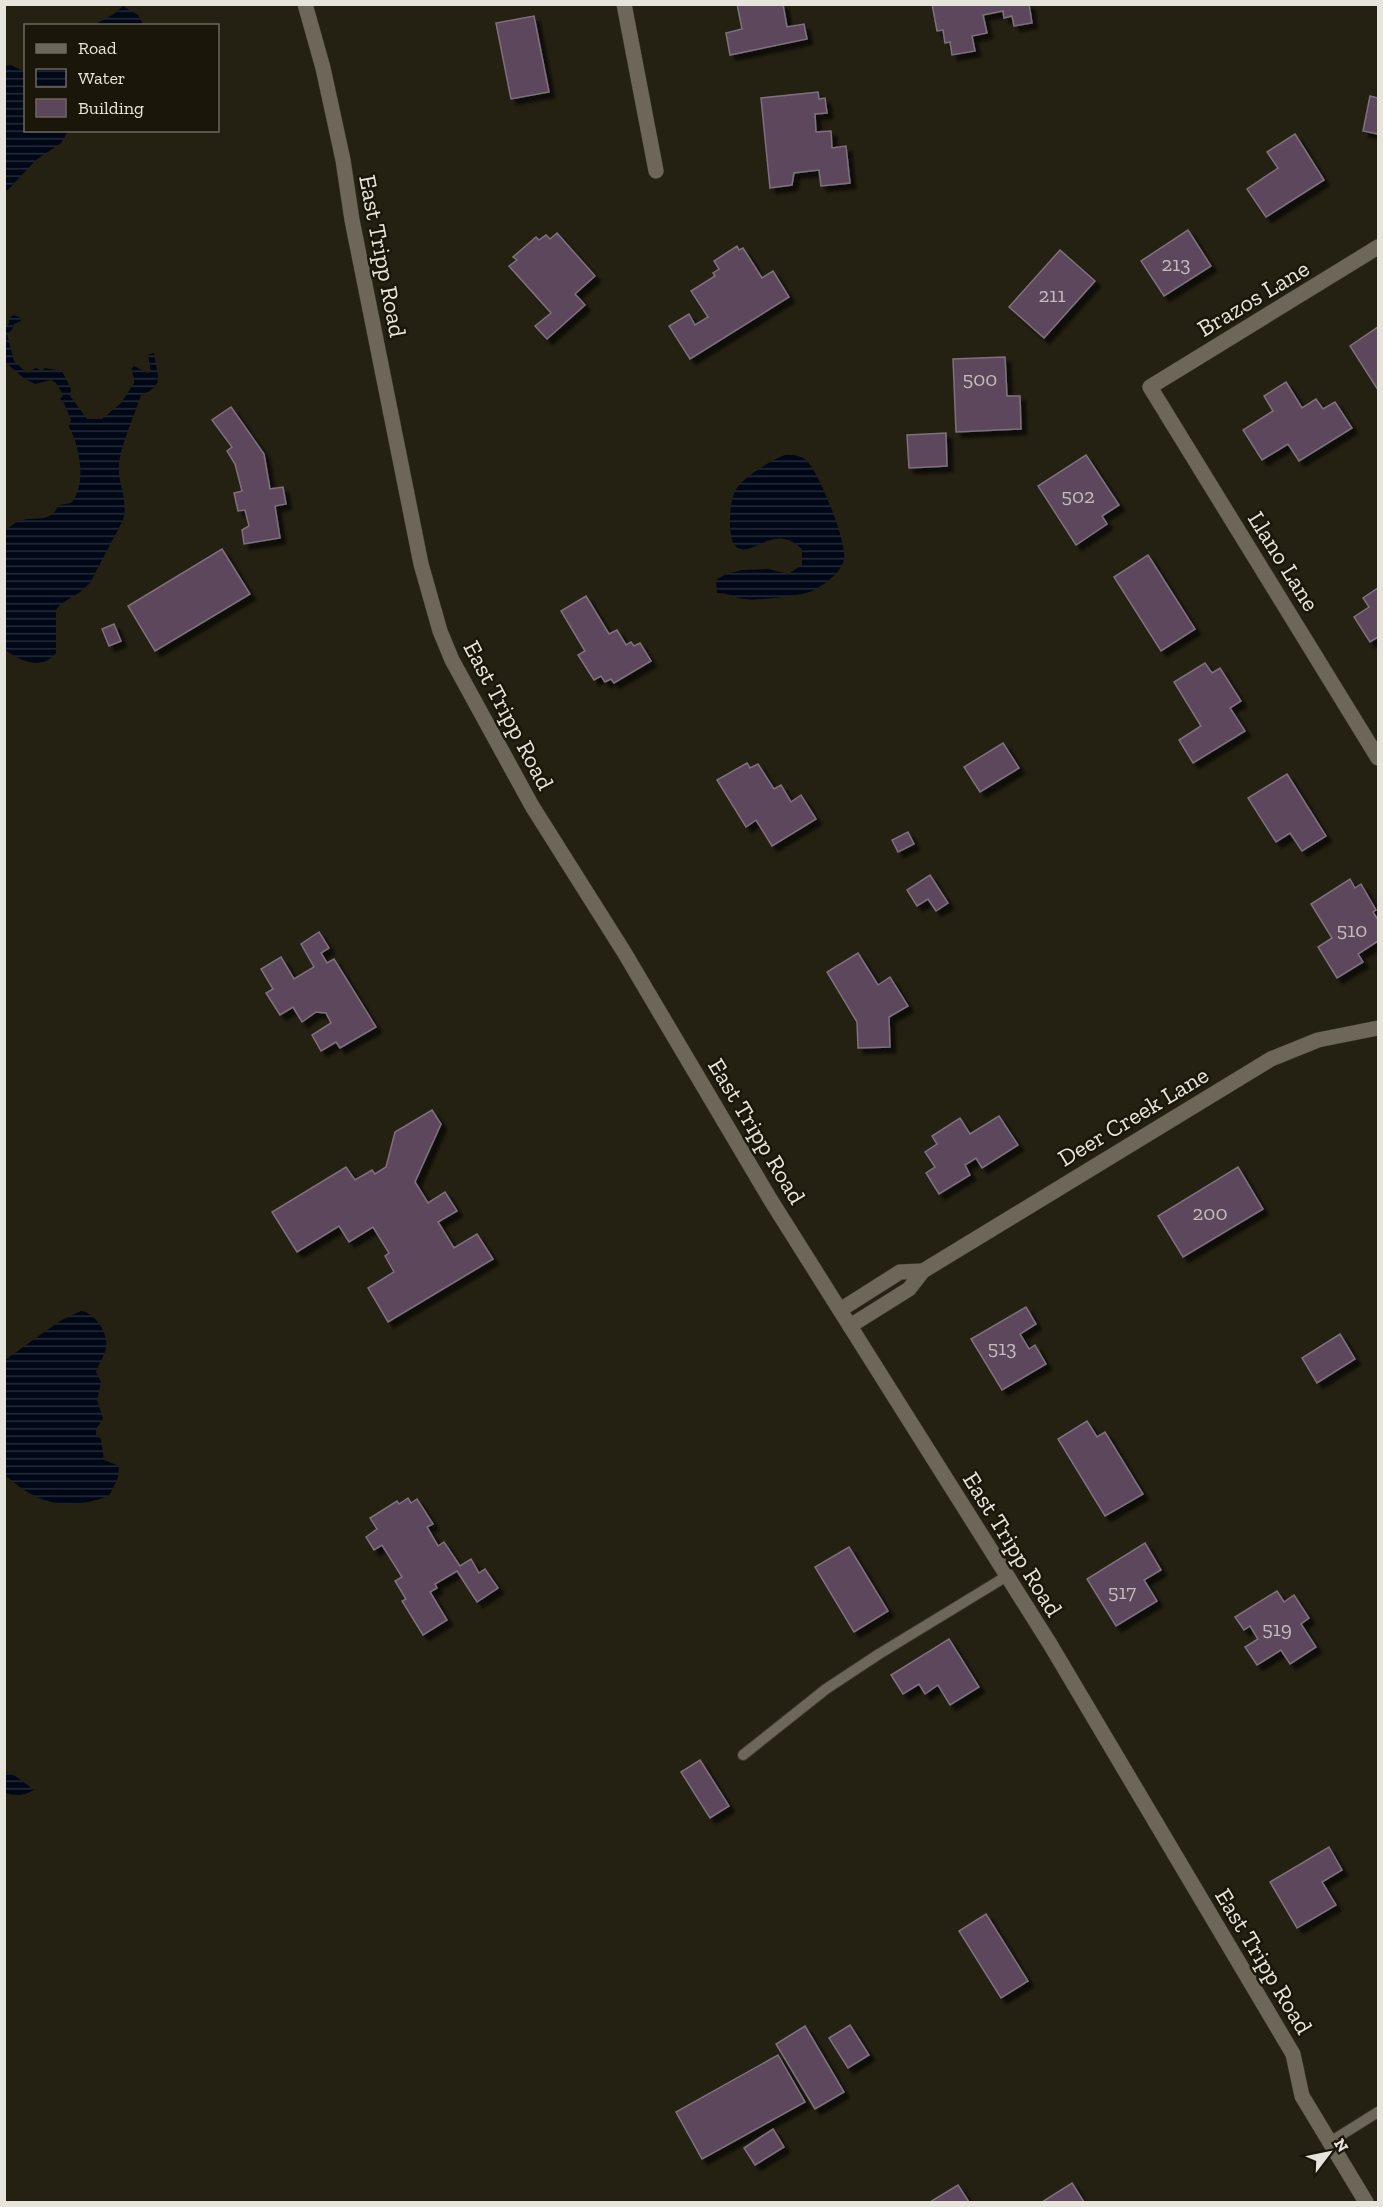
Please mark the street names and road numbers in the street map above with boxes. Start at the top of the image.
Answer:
street label: East Tripp Road [353,172,413,340]
street label: Brazos Lane [1192,253,1314,343]
street label: Llano Lane [1242,506,1326,616]
street label: East Tripp Road [457,635,561,795]
street label: East Tripp Road [702,1053,812,1209]
street label: Deer Creek Lane [1052,1060,1214,1172]
street label: East Tripp Road [957,1466,1069,1622]
street label: East Tripp Road [1209,1883,1319,2039]

